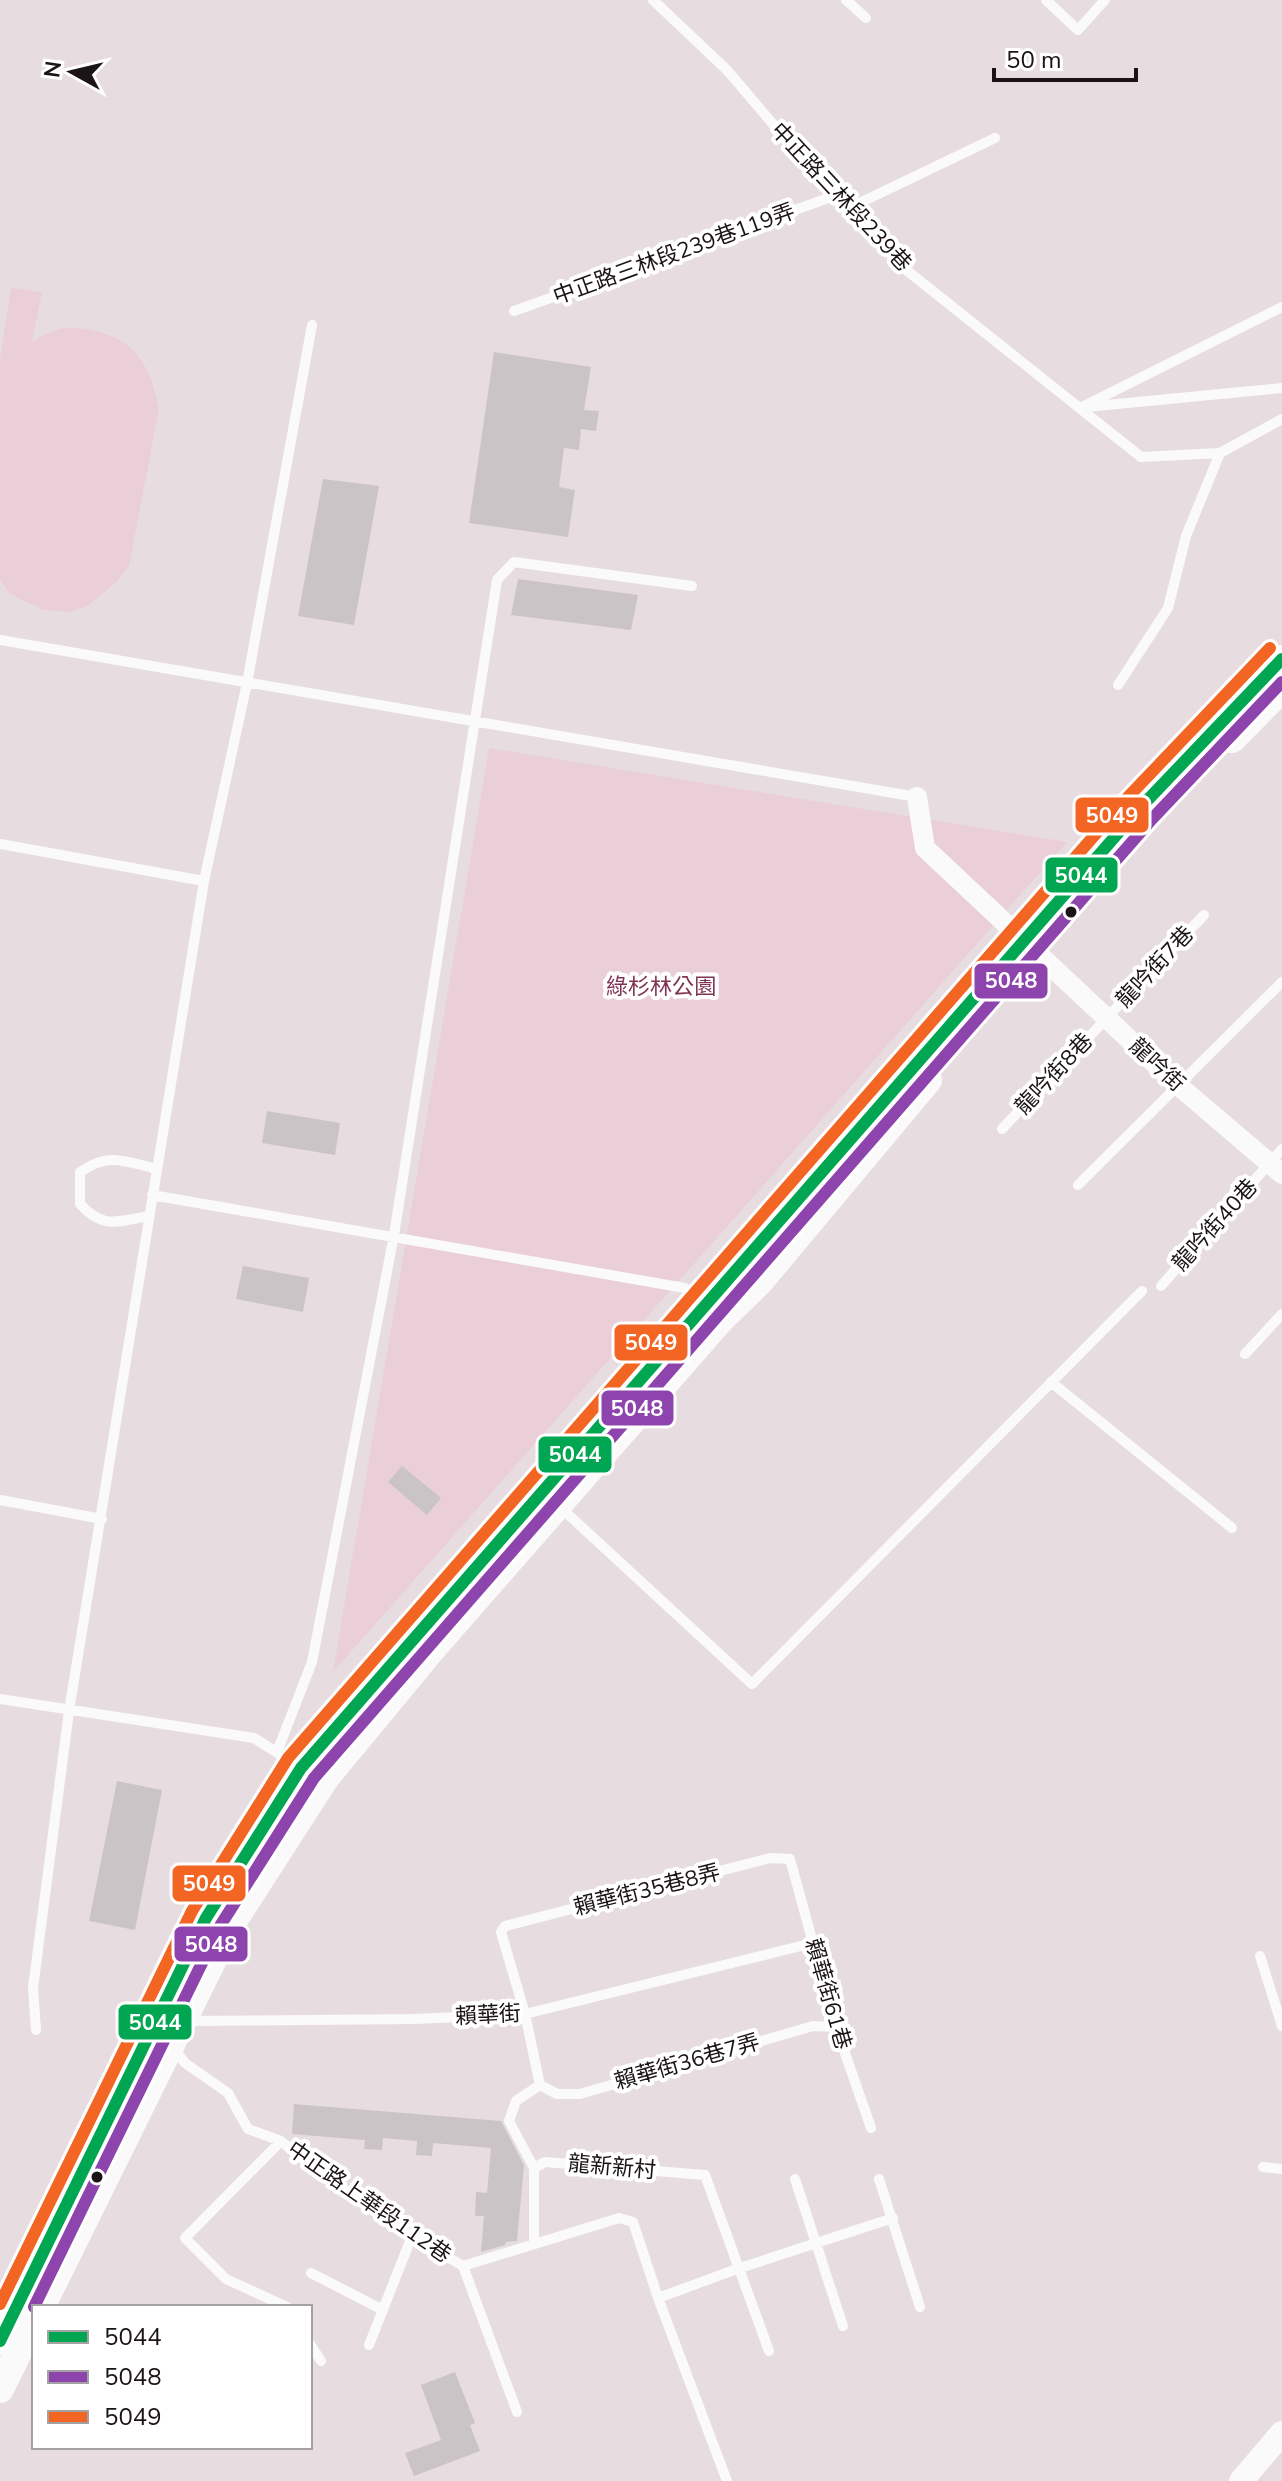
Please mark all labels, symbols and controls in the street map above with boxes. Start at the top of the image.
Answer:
north arrow [32,32,112,112]
scale bar [994,32,1136,82]
text: 50 m [1006,44,1062,76]
text: N [37,59,69,80]
street label: 中正路三林段239巷 [764,116,918,278]
street label: 中正路三林段239巷119弄 [549,196,799,312]
line badge: 5049 [1074,796,1150,834]
text: 5049 [1086,801,1138,831]
line badge: 5044 [1044,856,1119,894]
text: 5044 [1055,861,1107,891]
unlabelled marker [1063,904,1079,920]
street label: 龍吟街7巷 [1110,920,1200,1014]
line badge: 5048 [973,962,1049,1000]
text: 5048 [985,966,1037,996]
park label: 綠杉林公園 [606,972,716,1002]
street label: 龍吟街8巷 [1009,1027,1099,1121]
street label: 龍吟街 [1123,1032,1191,1098]
street label: 龍吟街40巷 [1166,1172,1264,1278]
line badge: 5049 [613,1323,689,1362]
text: 5049 [625,1328,677,1358]
line badge: 5048 [600,1389,675,1427]
text: 5048 [611,1394,663,1424]
line badge: 5044 [537,1435,613,1474]
text: 5044 [549,1440,601,1470]
street label: 賴華街35巷8弄 [571,1857,723,1923]
line badge: 5049 [171,1864,247,1903]
text: 5049 [183,1869,235,1899]
line badge: 5048 [173,1925,249,1963]
text: 5048 [185,1930,237,1960]
street label: 賴華街61巷 [798,1935,858,2053]
street label: 賴華街 [454,1998,522,2032]
line badge: 5044 [117,2003,193,2041]
text: 5044 [129,2008,181,2038]
street label: 賴華街36巷7弄 [611,2027,763,2097]
street label: 中正路上華段112巷 [281,2134,457,2270]
street label: 龍新新村 [567,2148,657,2186]
unlabelled marker [89,2169,105,2185]
legend [32,2305,312,2449]
text: 5044 [104,2321,162,2353]
text: 5048 [104,2361,162,2393]
text: 5049 [104,2401,162,2433]

